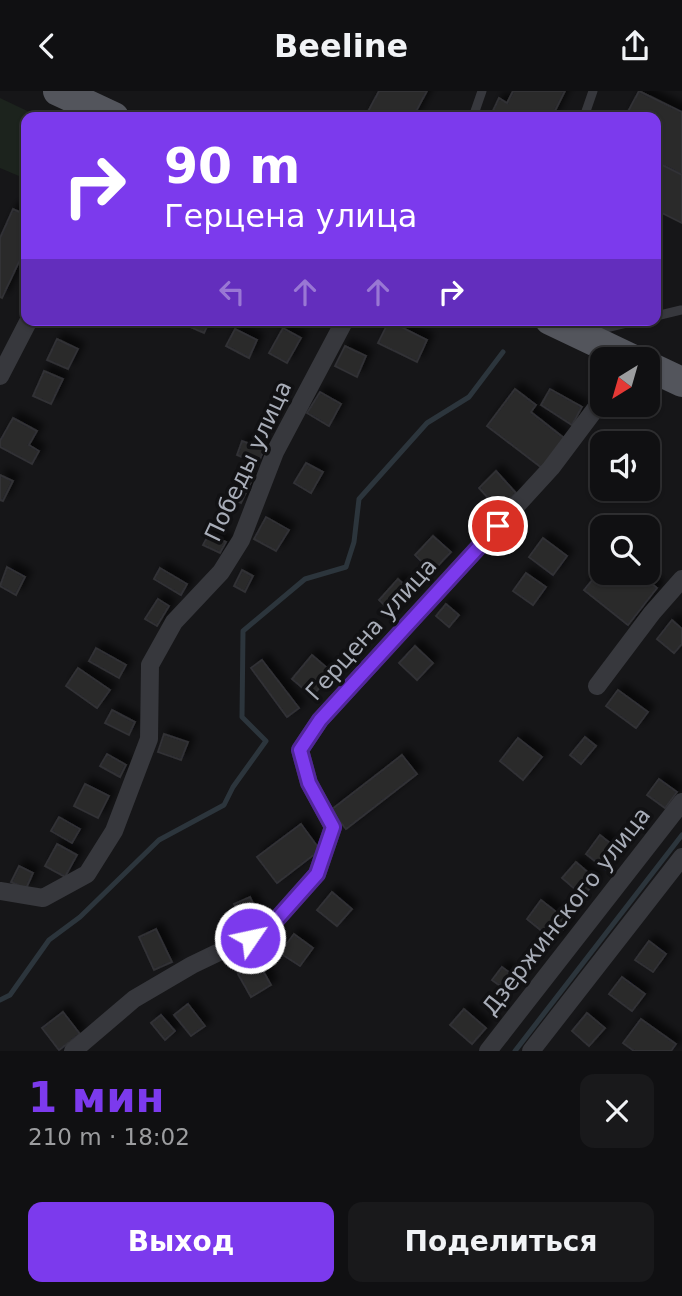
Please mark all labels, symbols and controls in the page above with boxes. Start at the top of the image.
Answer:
icon: back [28,27,66,65]
text: Beeline [274,27,408,65]
icon: share [616,27,654,65]
text: 90 m [164,138,300,195]
icon: right [49,140,140,231]
text: Герцена улица [164,197,417,235]
icon: left [213,273,251,311]
icon: ahead [286,273,324,311]
icon: ahead [359,273,397,311]
icon: right [432,273,470,311]
north arrow [590,347,660,417]
map controls [590,347,660,585]
street label: Победы улица [199,377,297,545]
button: sound [590,431,660,501]
pin [468,496,528,556]
icon: arrive [479,507,517,545]
button: search [590,515,660,585]
street label: Герцена улица [300,553,442,705]
street label: Дзержинского улица [477,802,655,1020]
position arrow [213,901,287,975]
text: 1 мин [28,1073,165,1122]
button: close [580,1074,654,1148]
text: 210 m · 18:02 [28,1124,190,1150]
button: Выход [28,1202,334,1282]
button: Поделиться [348,1202,654,1282]

